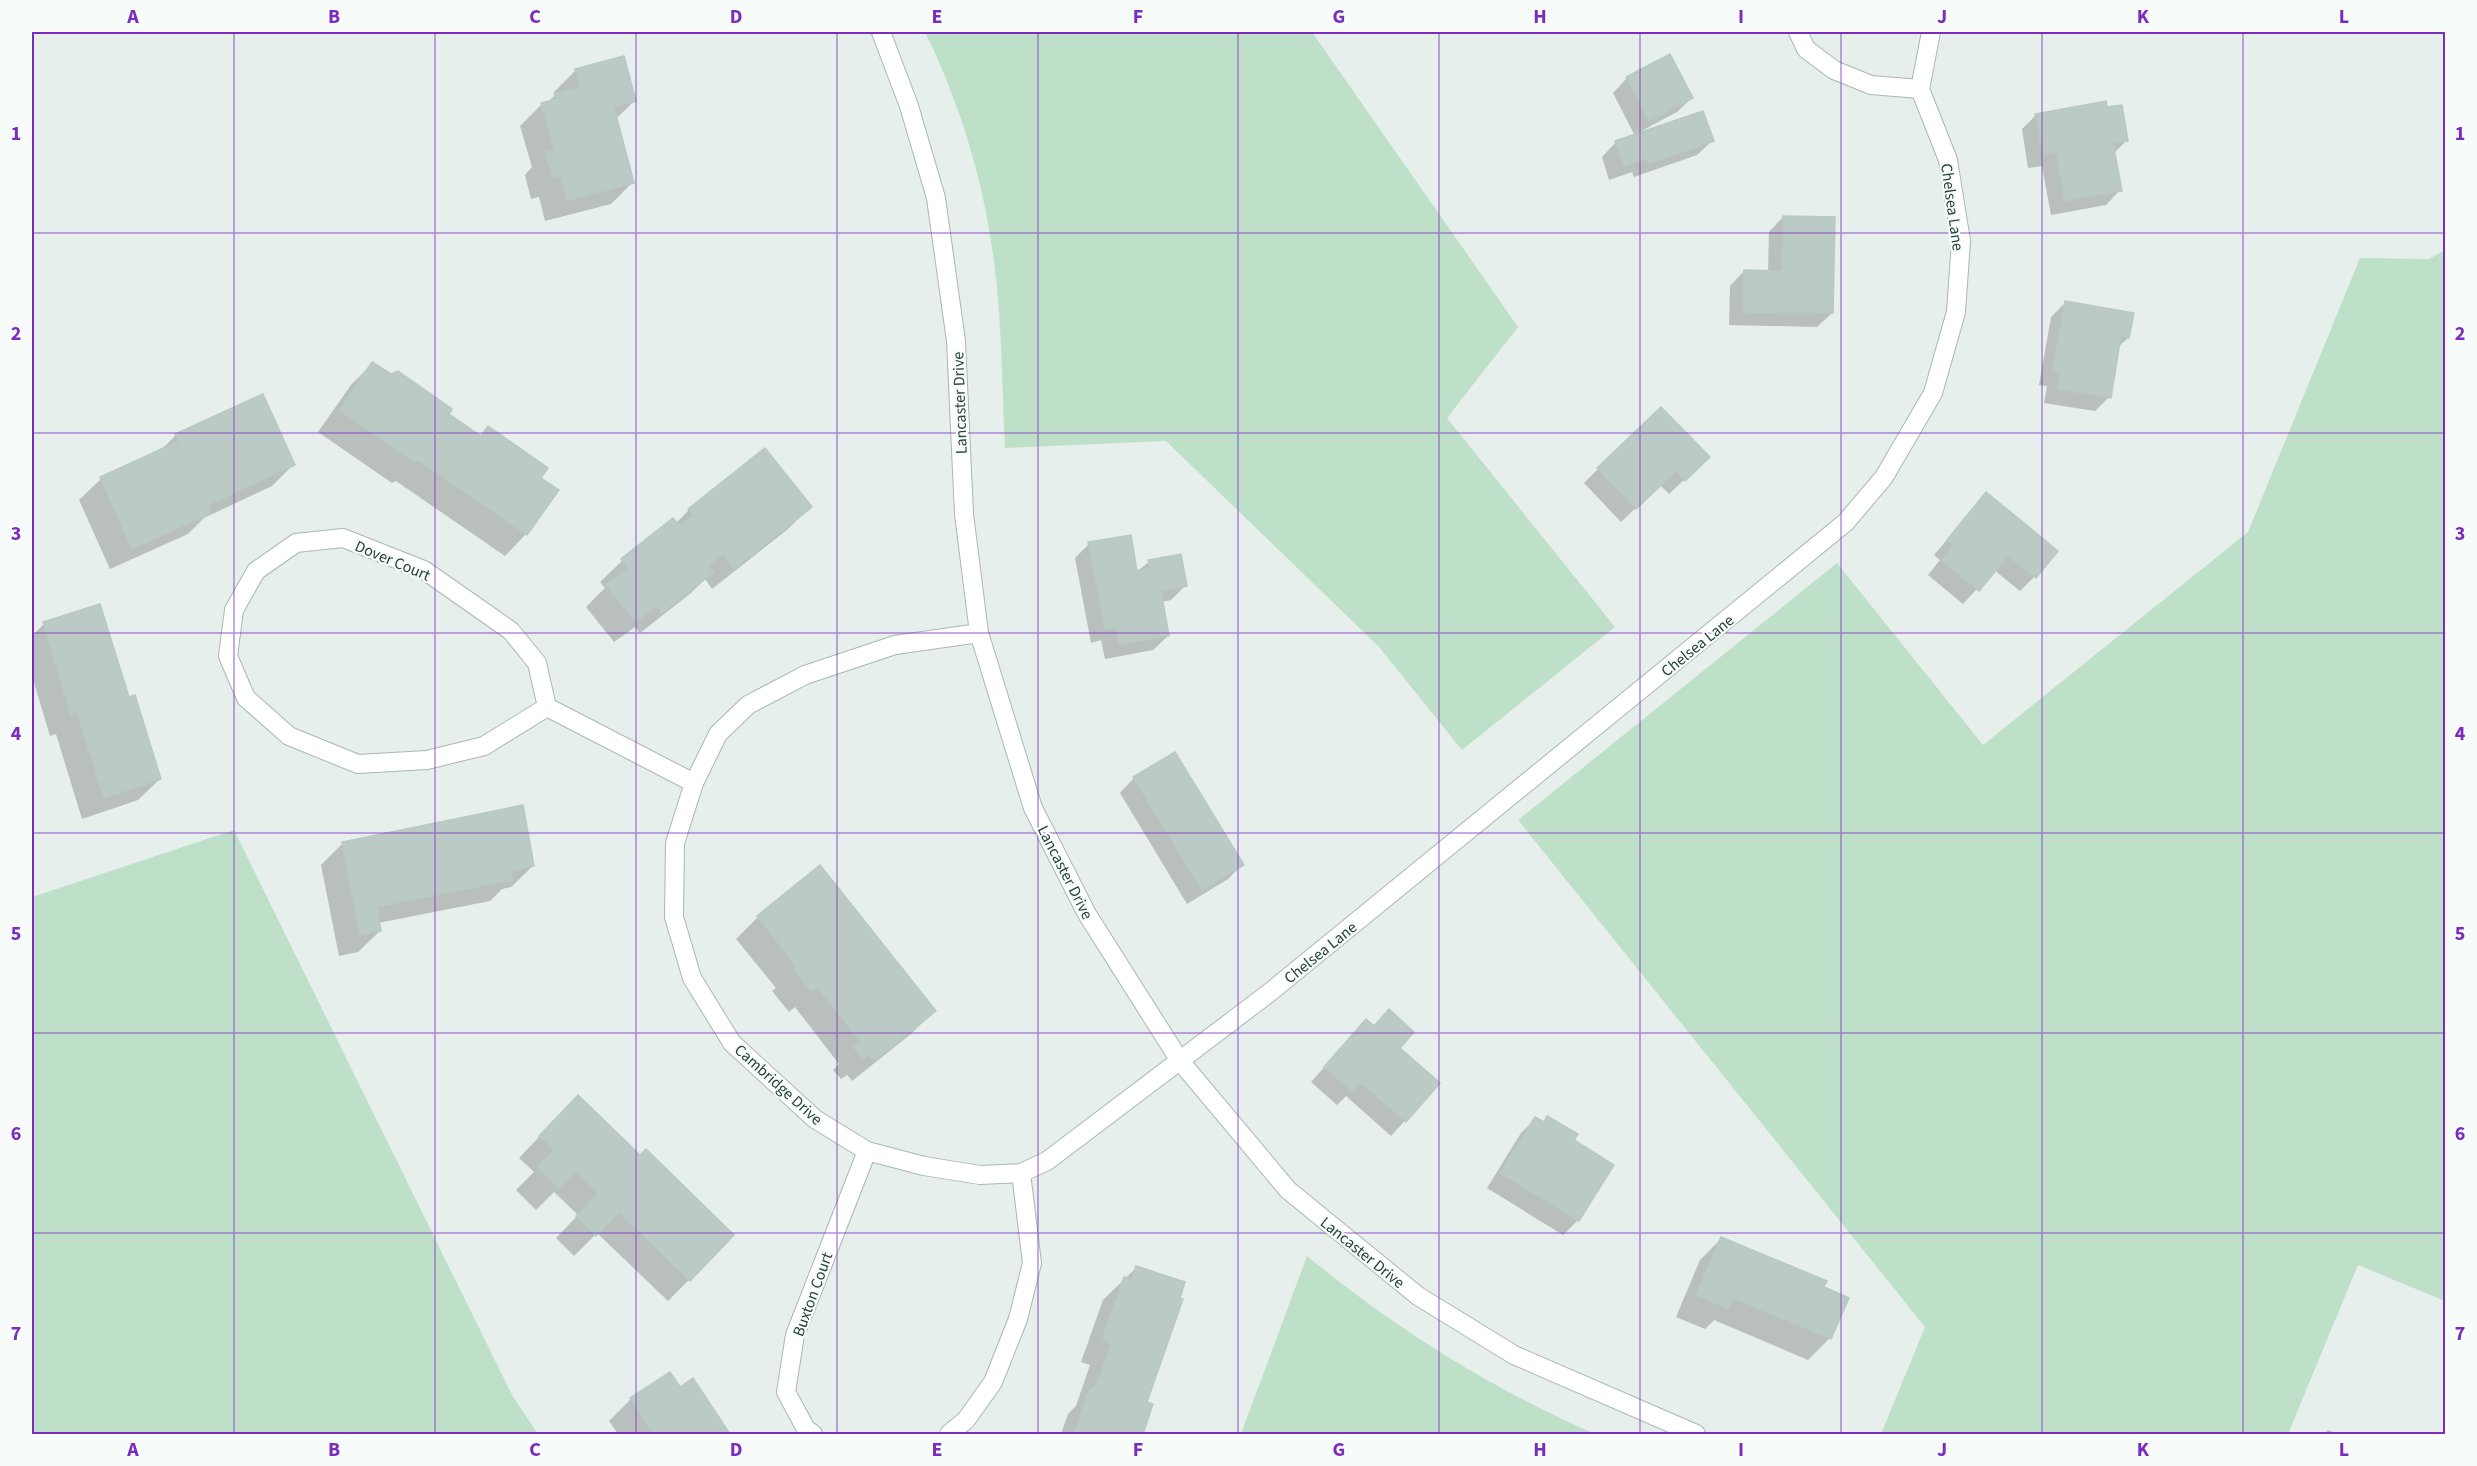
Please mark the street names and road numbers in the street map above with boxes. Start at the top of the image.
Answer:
street label: Chelsea Lane [1935,162,1969,252]
street label: Lancaster Drive [947,351,973,455]
street label: Dover Court [351,535,434,587]
street label: Chelsea Lane [1656,609,1739,682]
street label: Lancaster Drive [1032,822,1098,923]
street label: Chelsea Lane [1279,916,1362,989]
street label: Cambridge Drive [730,1039,827,1130]
street label: Lancaster Drive [1316,1212,1409,1294]
street label: Buxton Court [788,1249,839,1340]

